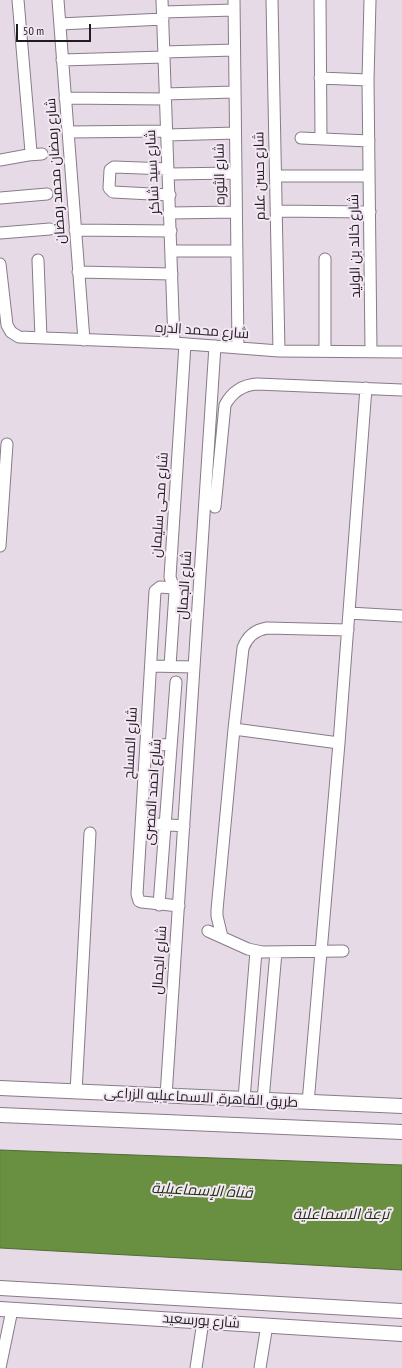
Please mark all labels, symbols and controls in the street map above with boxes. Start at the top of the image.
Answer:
scale bar [18,16,93,42]
text: 50 m [23,23,44,38]
street label: شارع رمضان محمد رمضان [43,97,69,245]
street label: شارع سيد شاكر [142,129,164,215]
street label: شارع حسن علام [251,131,269,221]
street label: شارع الثوره [211,143,229,205]
street label: شارع خالد بن الوليد [346,194,364,298]
street label: شارع محمد الدره [154,319,250,343]
street label: شارع محى سليمان [148,452,172,558]
street label: شارع الجمال [174,550,196,620]
street label: شارع المسلح [121,706,141,780]
street label: شارع احمد المصرى [141,738,165,846]
street label: شارع الجمال [149,925,171,995]
street label: طريق القاهرة, الاسماعيليه الزراعى [103,1085,299,1111]
water label: قناة الإسماعيلية [151,1179,253,1203]
water label: ترعة الاسماعلية [293,1206,389,1224]
street label: شارع بورسعيد [162,1310,240,1332]

